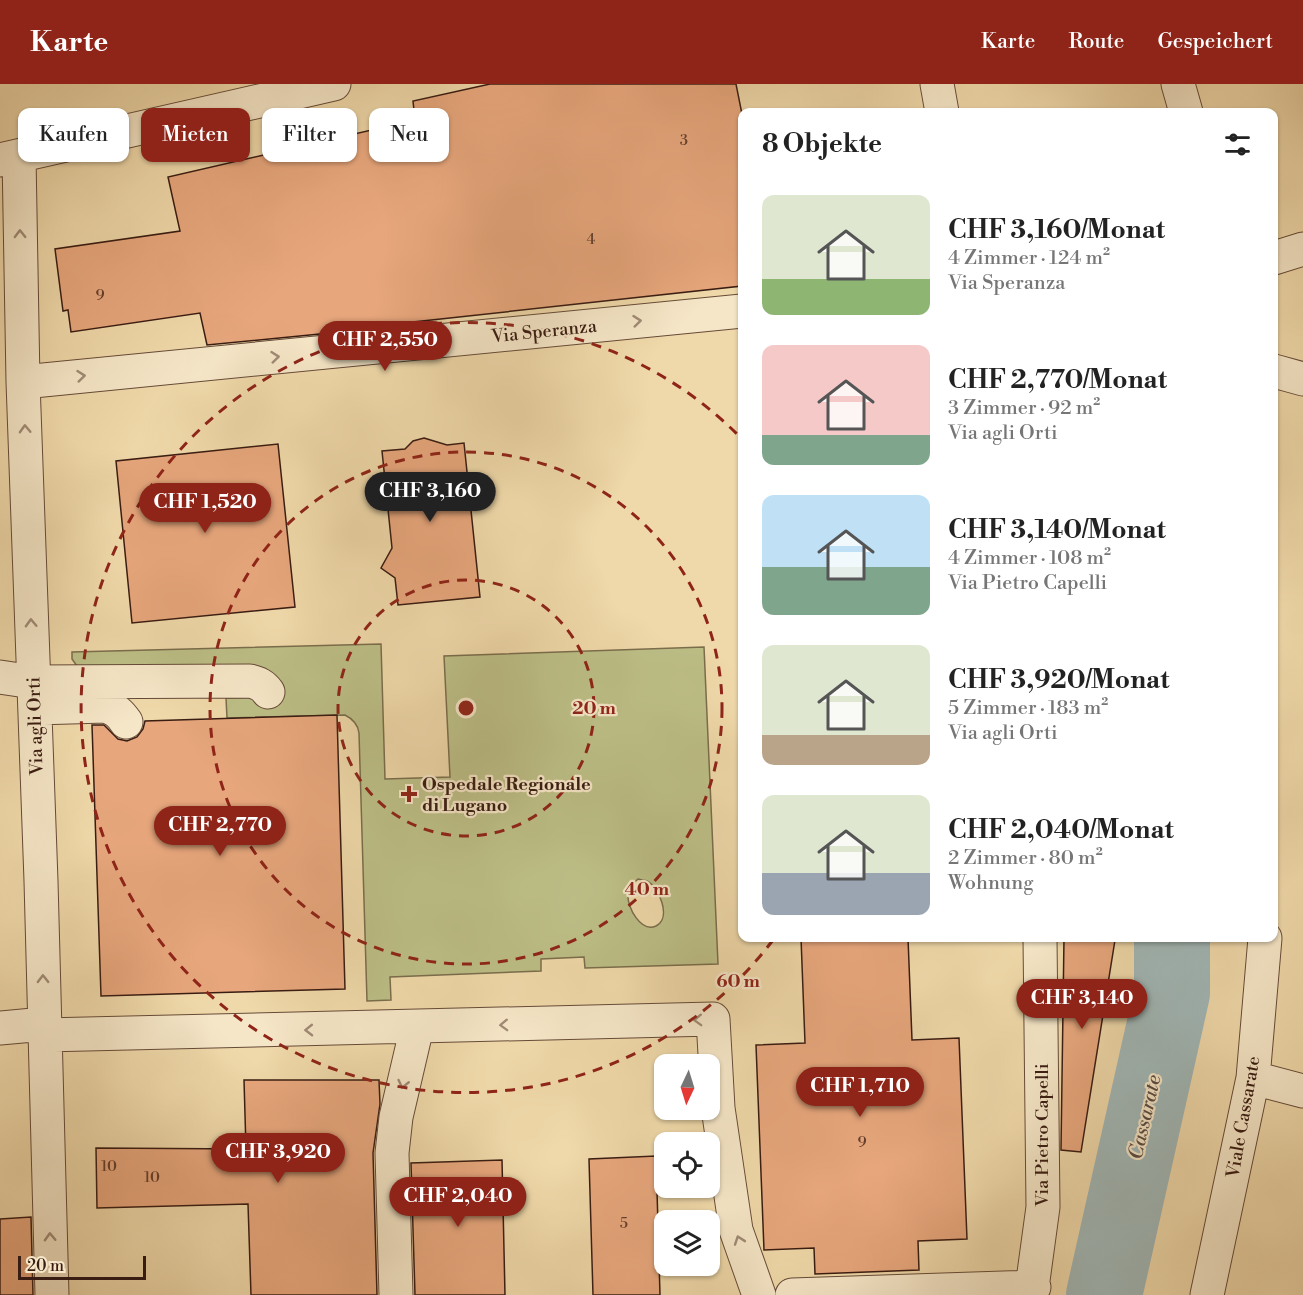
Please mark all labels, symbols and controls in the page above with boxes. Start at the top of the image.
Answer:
text: Karte [30,25,108,60]
text: Karte [981,29,1035,55]
text: Route [1068,29,1124,55]
text: Gespeichert [1157,29,1273,55]
chip: Kaufen [18,108,129,162]
chip: Mieten [141,108,250,162]
chip: Filter [262,108,357,162]
chip: Neu [369,108,449,162]
text: 8 Objekte [762,128,882,160]
icon: filters [1221,128,1254,161]
house number: 3 [680,131,688,150]
text: CHF 3,160/Monat [948,214,1165,246]
icon: home [810,219,882,291]
one-way arrow [14,229,27,238]
house number: 4 [587,230,596,249]
text: 4 Zimmer · 124 m² [948,246,1110,271]
text: Via Speranza [948,271,1065,296]
house number: 9 [95,286,105,305]
street label: Via Speranza [489,314,599,349]
one-way arrow [632,315,641,328]
pin: CHF 2,550 [316,321,454,372]
text: CHF 2,550 [332,328,438,353]
one-way arrow [271,351,280,364]
text: CHF 2,770/Monat [948,364,1167,396]
icon: home [810,369,882,441]
one-way arrow [77,370,86,383]
text: 3 Zimmer · 92 m² [948,396,1100,421]
text: Via agli Orti [948,421,1058,446]
one-way arrow [18,424,31,433]
pin: CHF 3,160 [361,472,499,523]
text: CHF 3,160 [379,479,481,504]
pin: CHF 1,520 [136,483,274,534]
text: CHF 1,520 [153,490,257,515]
text: CHF 3,140/Monat [948,514,1166,546]
icon: home [810,519,882,591]
text: 4 Zimmer · 108 m² [948,546,1111,571]
text: Via Pietro Capelli [948,571,1107,596]
one-way arrow [25,619,38,628]
text: CHF 3,920/Monat [948,664,1169,696]
icon: home [810,669,882,741]
street label: Via agli Orti [22,676,49,777]
text: 5 Zimmer · 183 m² [948,696,1108,721]
text: 20 m [572,697,616,720]
centre of rings [456,698,476,718]
text: Via agli Orti [948,721,1058,746]
place label: Ospedale Regionale di Lugano [422,773,591,817]
marker: Ospedale Regionale di Lugano [400,785,418,803]
pin: CHF 2,770 [151,806,289,857]
text: CHF 2,770 [168,813,272,838]
text: CHF 2,040/Monat [948,814,1174,846]
icon: home [810,819,882,891]
text: 2 Zimmer · 80 m² [948,846,1103,871]
text: Wohnung [948,871,1034,896]
text: 40 m [625,878,670,901]
text: 60 m [716,970,760,993]
one-way arrow [37,974,49,983]
pin: CHF 3,140 [1013,979,1151,1030]
text: CHF 3,140 [1030,986,1134,1011]
one-way arrow [694,1013,703,1026]
one-way arrow [499,1019,508,1031]
one-way arrow [304,1023,313,1036]
north arrow [654,1054,720,1120]
map controls [654,1054,720,1276]
street label: Viale Cassarate [1221,1054,1266,1181]
street label: Via Pietro Capelli [1031,1063,1054,1208]
pin: CHF 1,710 [791,1067,929,1118]
water label: Cassarate [1124,1072,1167,1162]
text: CHF 1,710 [810,1074,910,1099]
one-way arrow [398,1079,411,1089]
button: locate [654,1132,720,1198]
pin: CHF 3,920 [209,1133,347,1184]
house number: 9 [857,1133,867,1152]
text: CHF 3,920 [225,1140,331,1165]
house number: 10 [101,1157,117,1176]
house number: 10 [144,1168,160,1187]
pin: CHF 2,040 [389,1177,527,1228]
text: CHF 2,040 [403,1184,513,1209]
button: layers [654,1210,720,1276]
house number: 5 [620,1214,628,1233]
one-way arrow [44,1232,56,1241]
one-way arrow [734,1235,747,1246]
scale bar [18,1253,146,1280]
text: 20 m [27,1256,64,1276]

